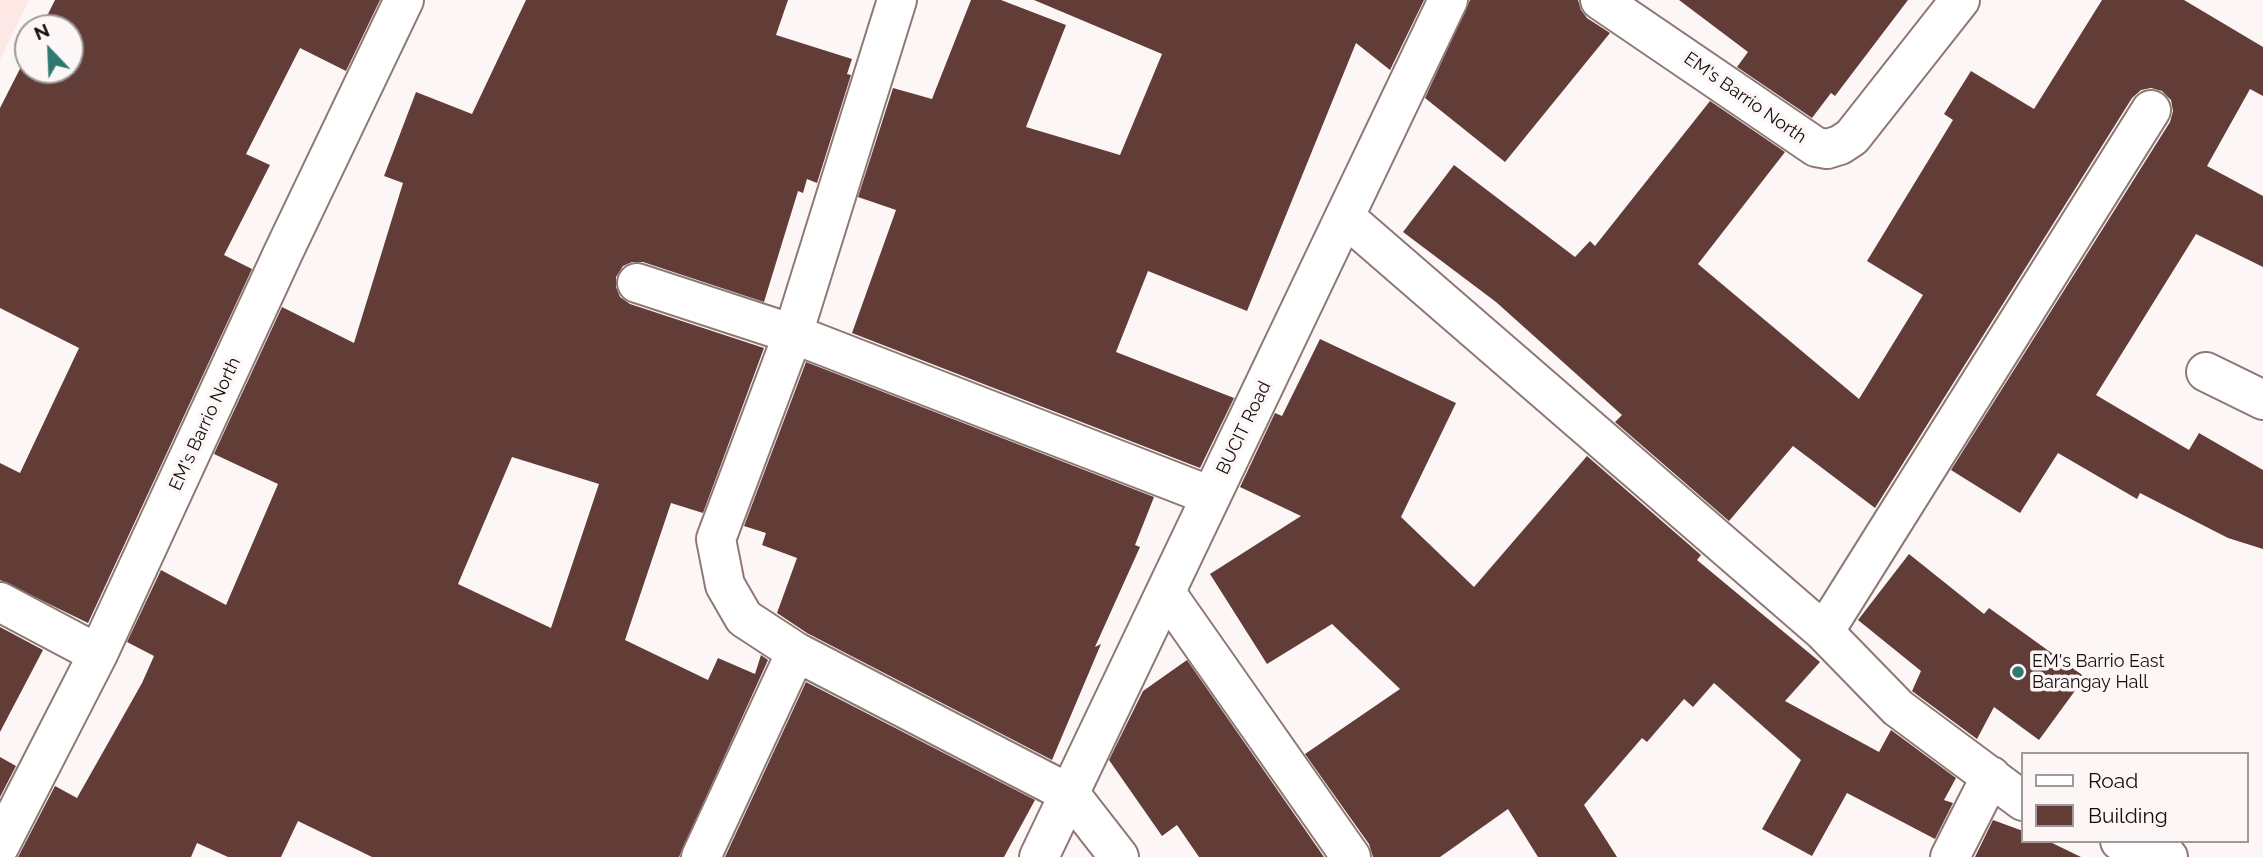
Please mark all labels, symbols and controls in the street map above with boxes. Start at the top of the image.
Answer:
north arrow [14,14,84,84]
text: N [31,19,53,44]
street label: EM's Barrio North [1680,48,1810,148]
street label: EM's Barrio North [165,354,245,494]
street label: BUCIT Road [1212,378,1276,478]
place label: EM's Barrio East Barangay Hall [2032,651,2165,694]
marker: EM's Barrio East Barangay Hall [2010,664,2026,680]
legend [2022,752,2249,843]
text: Road [2088,768,2138,793]
text: Building [2088,803,2168,828]

